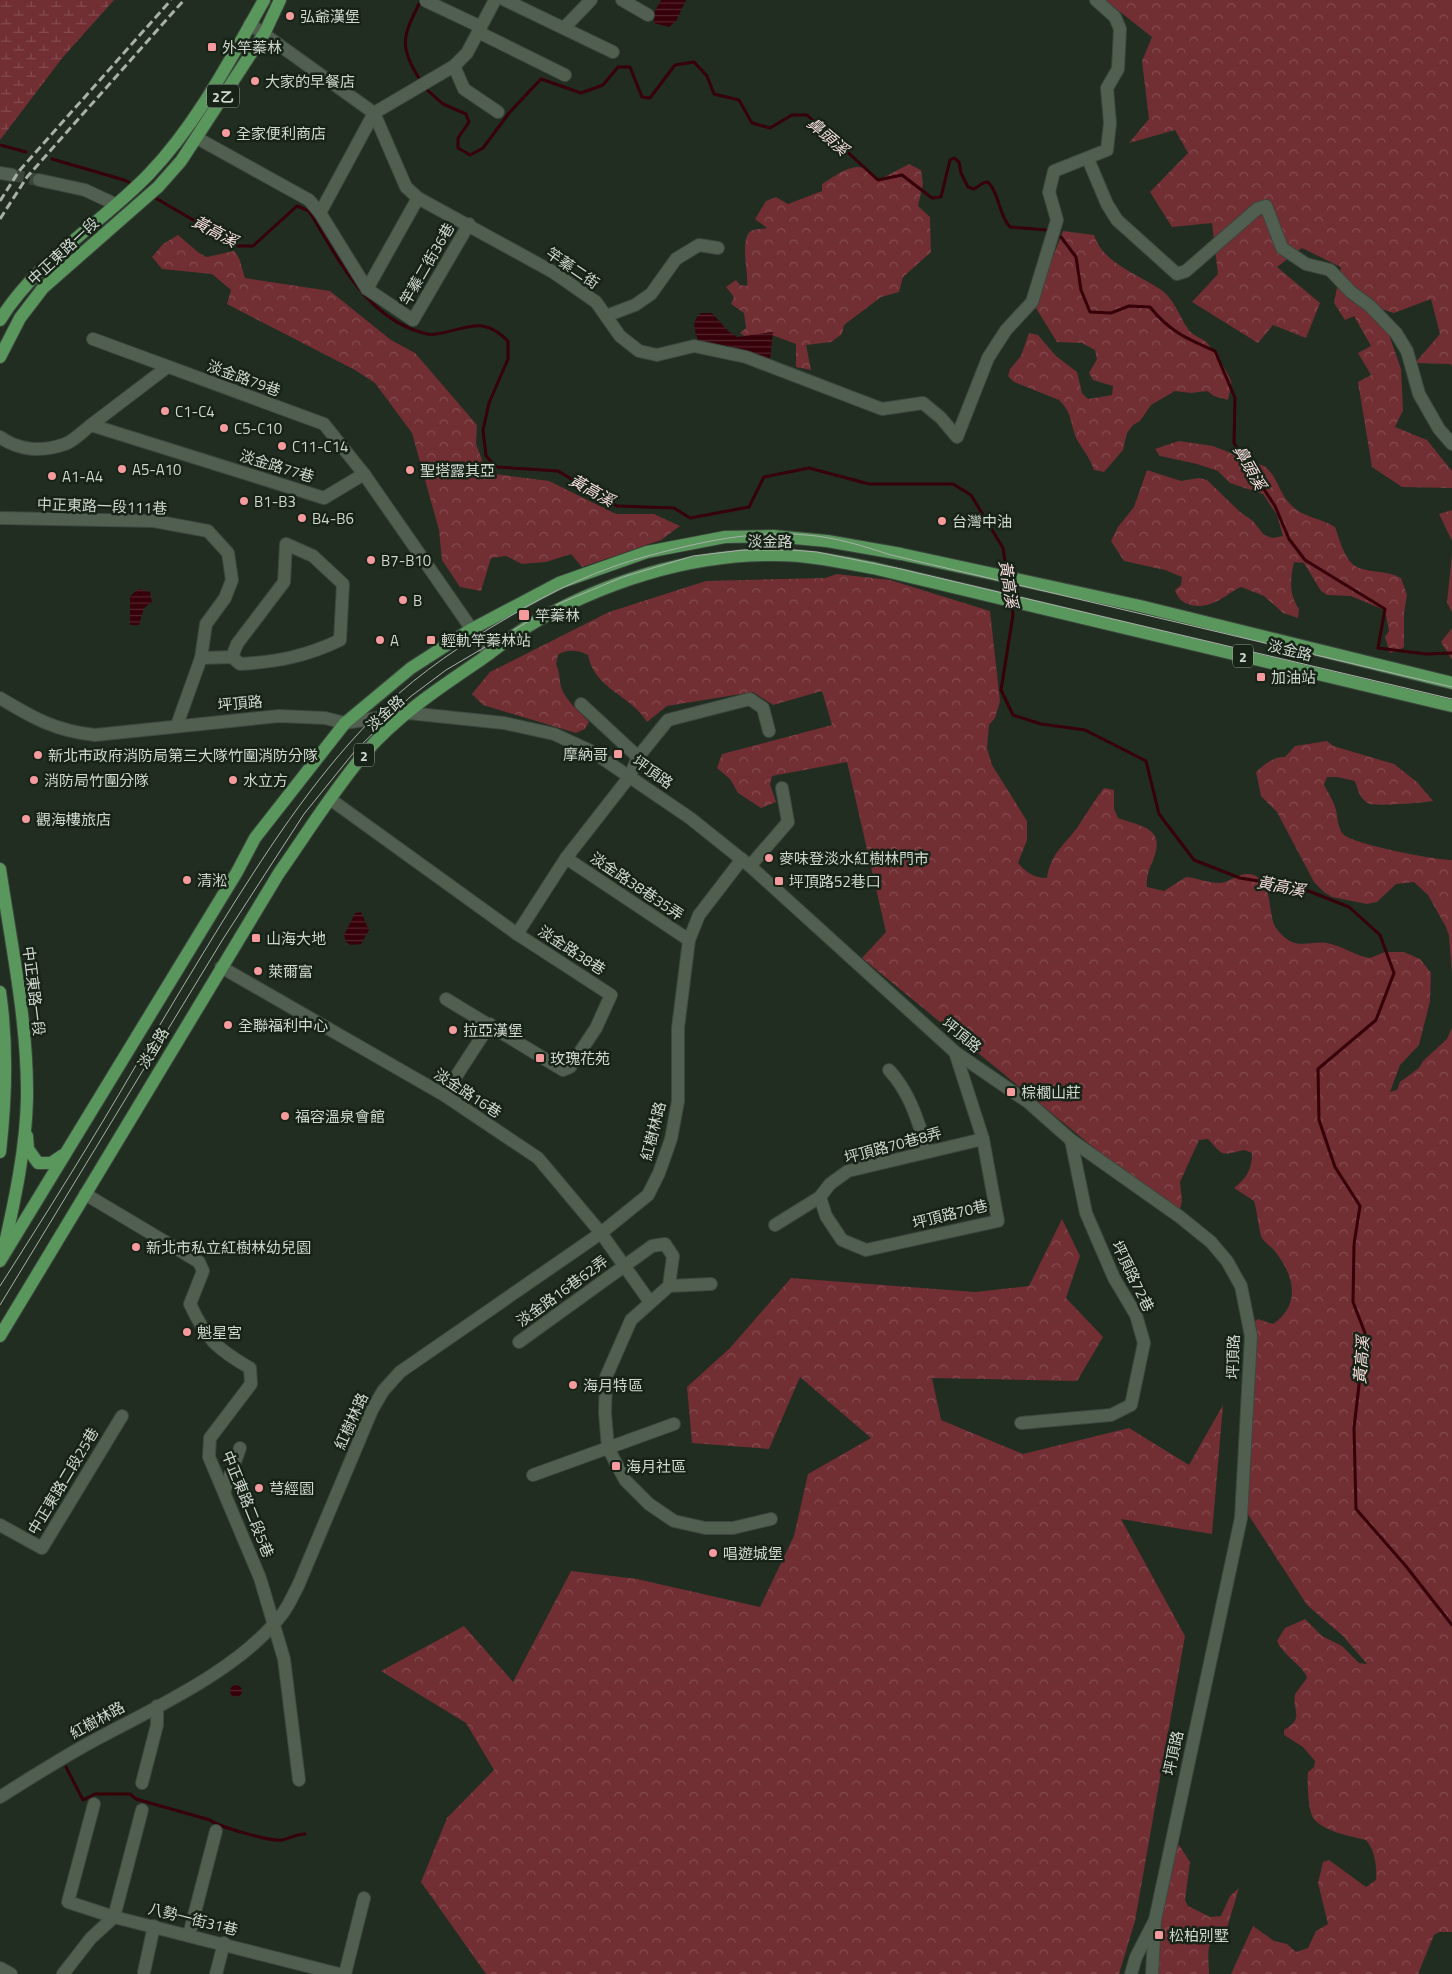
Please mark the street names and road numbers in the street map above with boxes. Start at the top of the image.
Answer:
road number: 2乙 [207,84,239,108]
street label: 中正東路一段 [22,212,104,290]
street label: 竿蓁二街36巷 [394,218,460,310]
street label: 竿蓁二街 [542,242,604,294]
street label: 淡金路79巷 [204,354,284,402]
street label: 淡金路77巷 [237,444,317,488]
street label: 中正東路一段111巷 [37,492,167,520]
street label: 淡金路 [747,530,793,553]
street label: 淡金路 [1265,633,1315,667]
road number: 2 [1233,644,1253,668]
street label: 淡金路 [361,689,409,737]
street label: 坪頂路 [217,690,263,716]
road number: 2 [354,744,374,766]
street label: 坪頂路 [628,750,678,794]
street label: 淡金路38巷35弄 [586,846,688,926]
street label: 淡金路38巷 [534,919,610,981]
street label: 中正東路一段 [17,945,51,1037]
street label: 坪頂路 [937,1012,987,1058]
street label: 淡金路 [132,1023,174,1073]
street label: 淡金路16巷 [430,1062,506,1124]
street label: 紅樹林路 [635,1099,671,1163]
street label: 坪頂路70巷8弄 [842,1121,944,1169]
street label: 坪頂路70巷 [910,1194,990,1234]
street label: 坪頂路72巷 [1106,1236,1160,1316]
street label: 淡金路16巷62弄 [511,1250,613,1332]
street label: 坪頂路 [1221,1334,1245,1380]
street label: 紅樹林路 [328,1389,374,1453]
street label: 中正東路二段25巷 [22,1423,104,1539]
street label: 中正東路二段5巷 [216,1447,280,1561]
street label: 紅樹林路 [65,1695,129,1745]
street label: 坪頂路 [1157,1729,1189,1777]
street label: 八勢一街31巷 [146,1897,240,1941]

